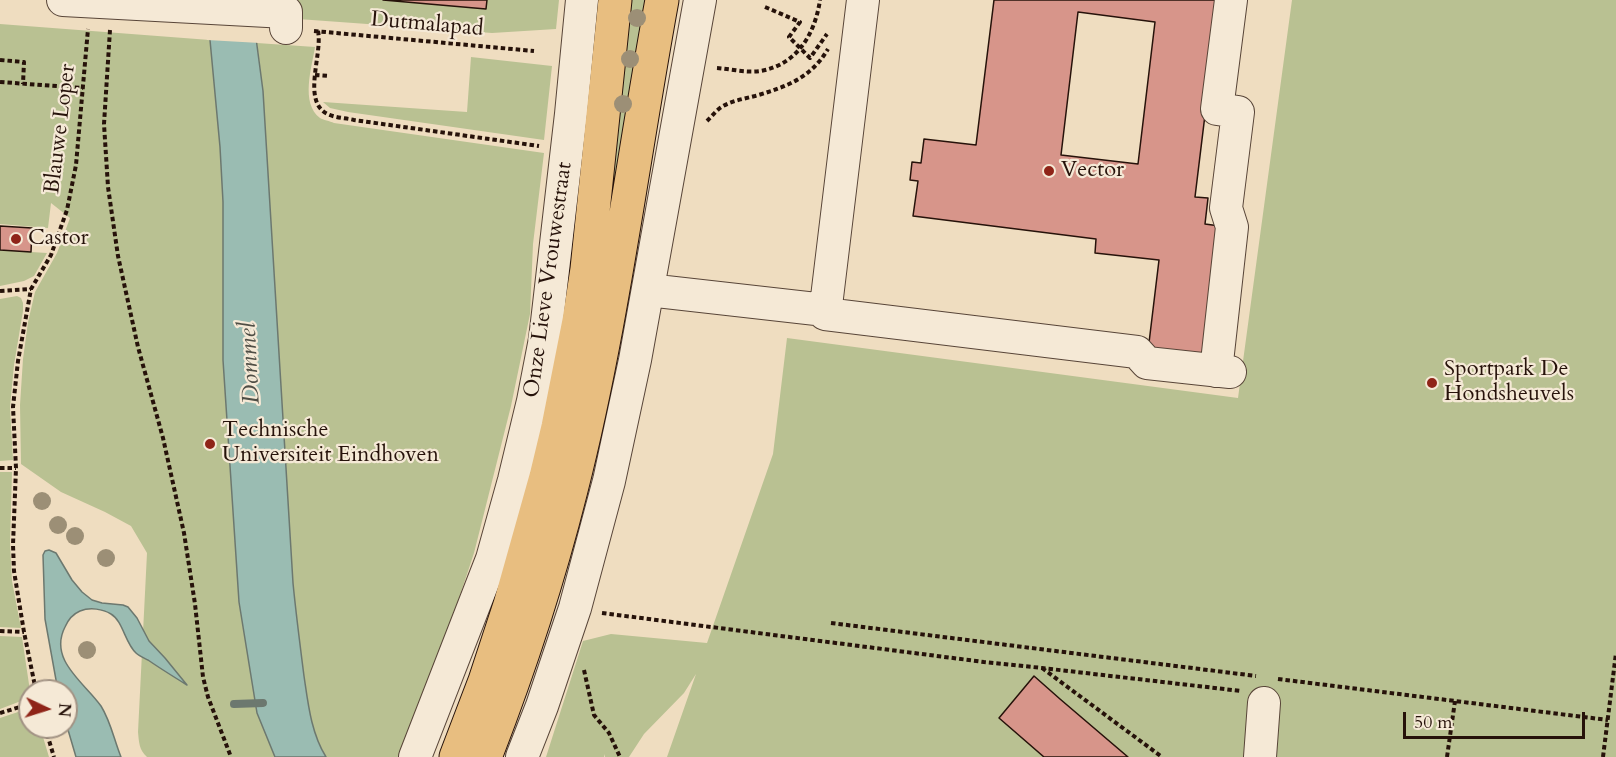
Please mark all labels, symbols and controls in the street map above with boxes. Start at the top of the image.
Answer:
street label: Dutmalapad [370,7,484,43]
street label: Blauwe Loper [40,63,82,195]
place label: Vector [1061,158,1124,184]
street label: Onze Lieve Vrouwestraat [519,160,579,400]
marker: Vector [1042,164,1056,178]
place label: Castor [28,226,89,252]
marker: Castor [9,232,23,246]
water label: Dommel [234,321,268,405]
place label: Sportpark De Hondsheuvels [1444,357,1574,408]
marker: Sportpark De Hondsheuvels [1425,376,1439,390]
place label: Technische Universiteit Eindhoven [222,418,439,470]
marker: Technische Universiteit Eindhoven [203,437,217,451]
north arrow [18,679,78,739]
scale bar [1406,700,1588,738]
text: N [53,702,75,718]
text: 50 m [1414,710,1453,735]

